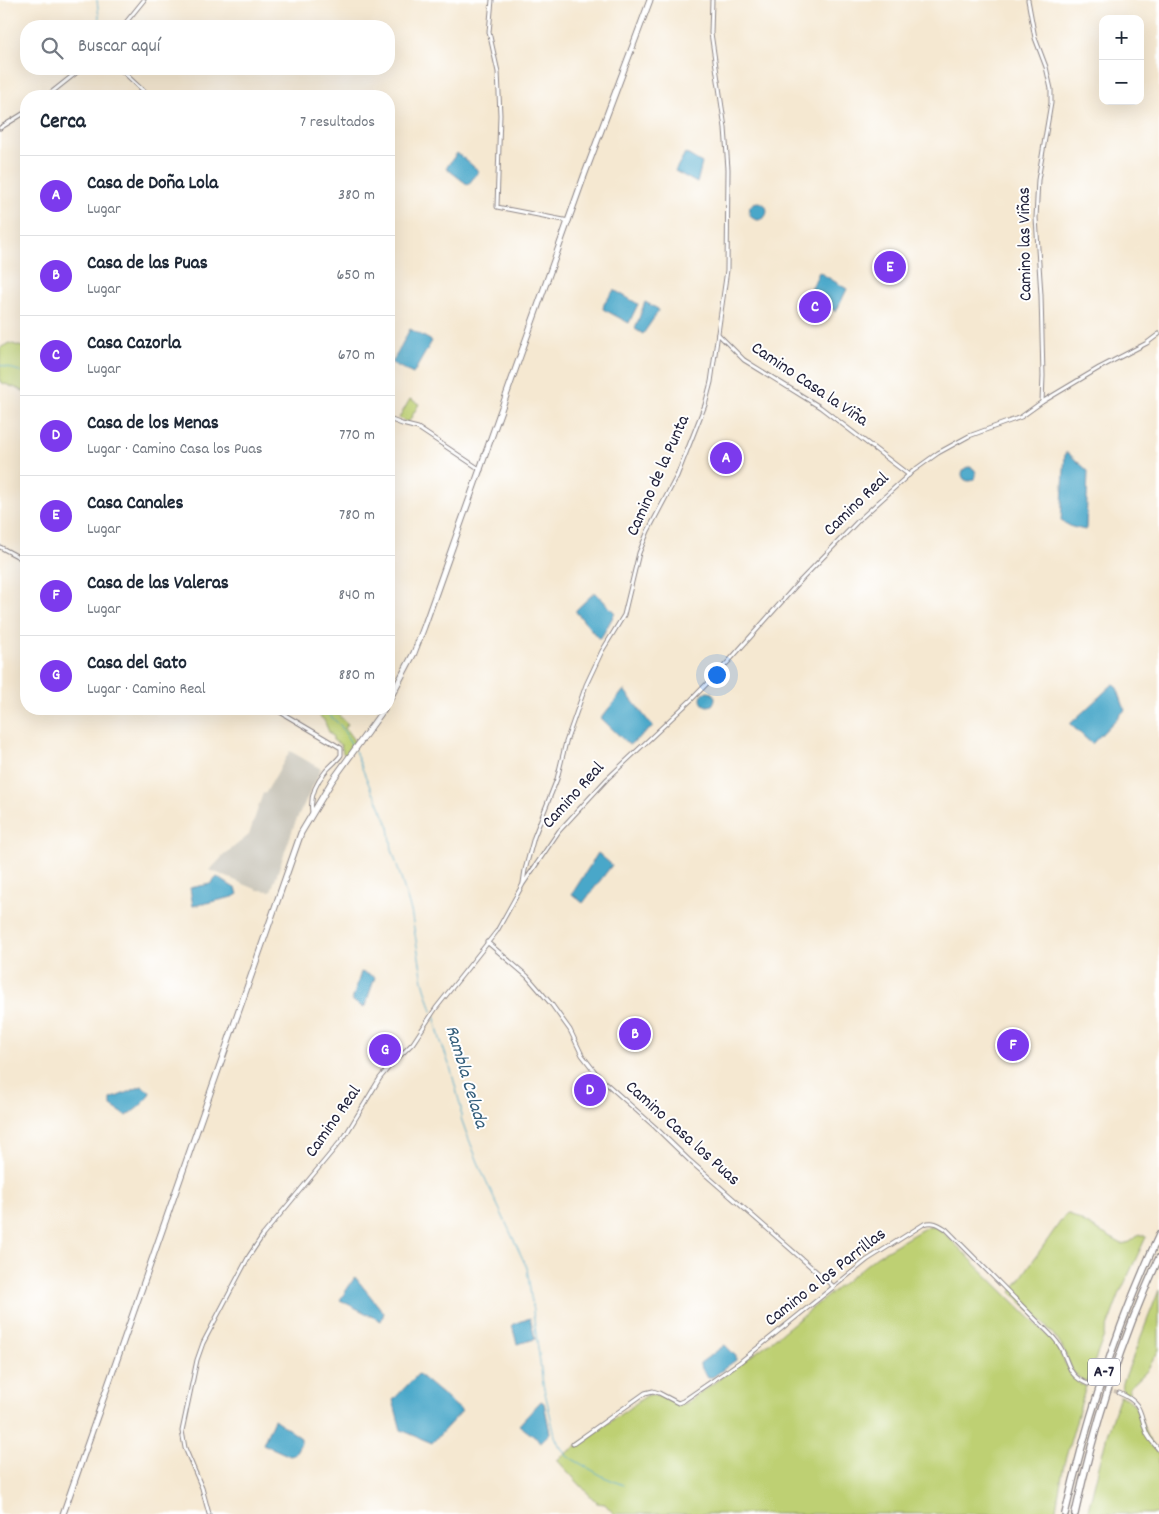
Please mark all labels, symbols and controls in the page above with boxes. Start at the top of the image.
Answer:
map controls [1099,15,1144,105]
button: + [1099,15,1144,60]
search box [20,20,395,75]
icon: search [38,34,66,62]
text: Buscar aquí [78,34,160,61]
button: − [1099,60,1144,105]
text: Cerca [40,108,86,138]
text: 7 resultados [300,111,375,134]
text: Casa de Doña Lola [87,171,218,198]
text: A [52,184,60,207]
text: 380 m [338,184,375,207]
street label: Camino las Viñas [1013,187,1039,301]
text: Lugar [87,198,121,221]
pin: E [874,248,906,286]
text: Casa de las Puas [87,251,208,278]
text: B [52,264,60,287]
text: 650 m [336,264,375,287]
text: Lugar [87,278,121,301]
pin: C [799,288,831,326]
text: Casa Cazorla [87,331,181,358]
street label: Camino Casa la Viña [745,336,873,434]
text: C [52,344,60,367]
text: 670 m [338,344,375,367]
text: Lugar [87,358,121,381]
text: Casa de los Menas [87,411,219,438]
street label: Camino de la Punta [621,411,697,541]
text: D [52,424,60,447]
text: 770 m [339,424,375,447]
text: Lugar · Camino Casa los Puas [87,438,262,461]
pin: A [710,439,742,477]
street label: Camino Real [819,467,896,543]
text: Casa Canales [87,491,183,518]
text: E [52,504,60,527]
text: 780 m [339,504,375,527]
text: Lugar [87,518,121,541]
text: Casa de las Valeras [87,571,229,598]
text: F [52,584,60,607]
text: 840 m [339,584,375,607]
text: Lugar [87,598,121,621]
text: Casa del Gato [87,651,187,678]
your location [704,662,730,688]
text: G [52,664,60,687]
text: 880 m [339,664,375,687]
text: Lugar · Camino Real [87,678,206,701]
street label: Camino Real [537,756,611,835]
pin: B [619,1015,651,1053]
water label: Rambla Celada [437,1022,494,1133]
pin: F [997,1026,1029,1064]
pin: G [369,1031,401,1069]
pin: D [574,1071,606,1109]
street label: Camino Casa los Puas [619,1076,745,1192]
street label: Camino Real [300,1080,368,1163]
street label: Camino a los Parrillas [760,1223,892,1333]
road number: A-7 [1088,1358,1120,1385]

